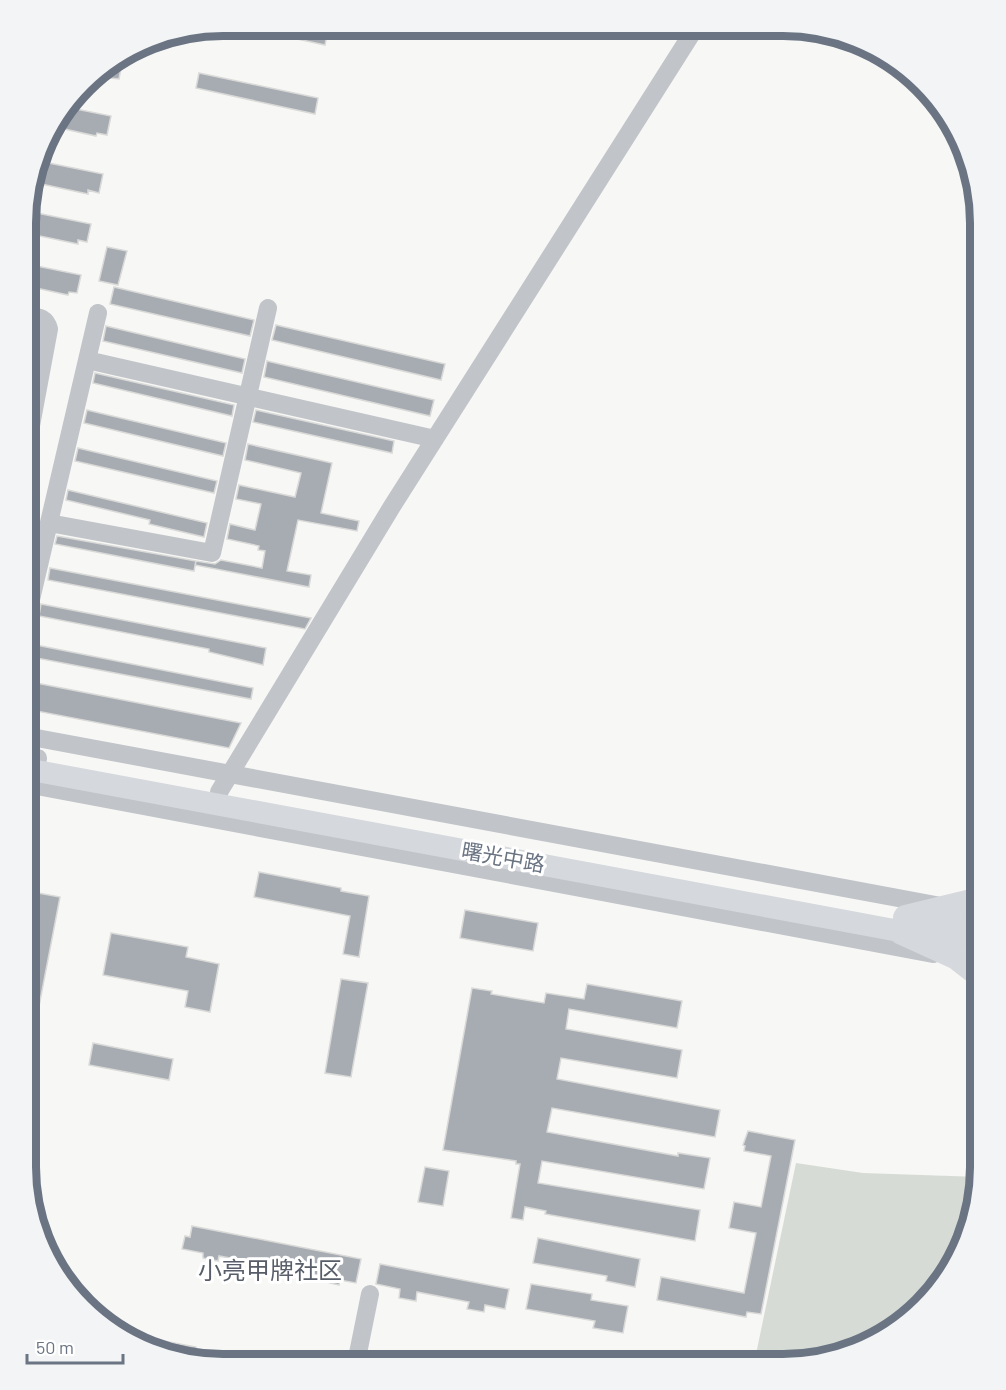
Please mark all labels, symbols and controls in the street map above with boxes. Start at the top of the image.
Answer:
street label: 曙光中路 [460,837,547,876]
district label: 小亮甲牌社区 [198,1255,342,1284]
scale bar [27,1327,123,1365]
text: 50 m [36,1336,74,1358]

